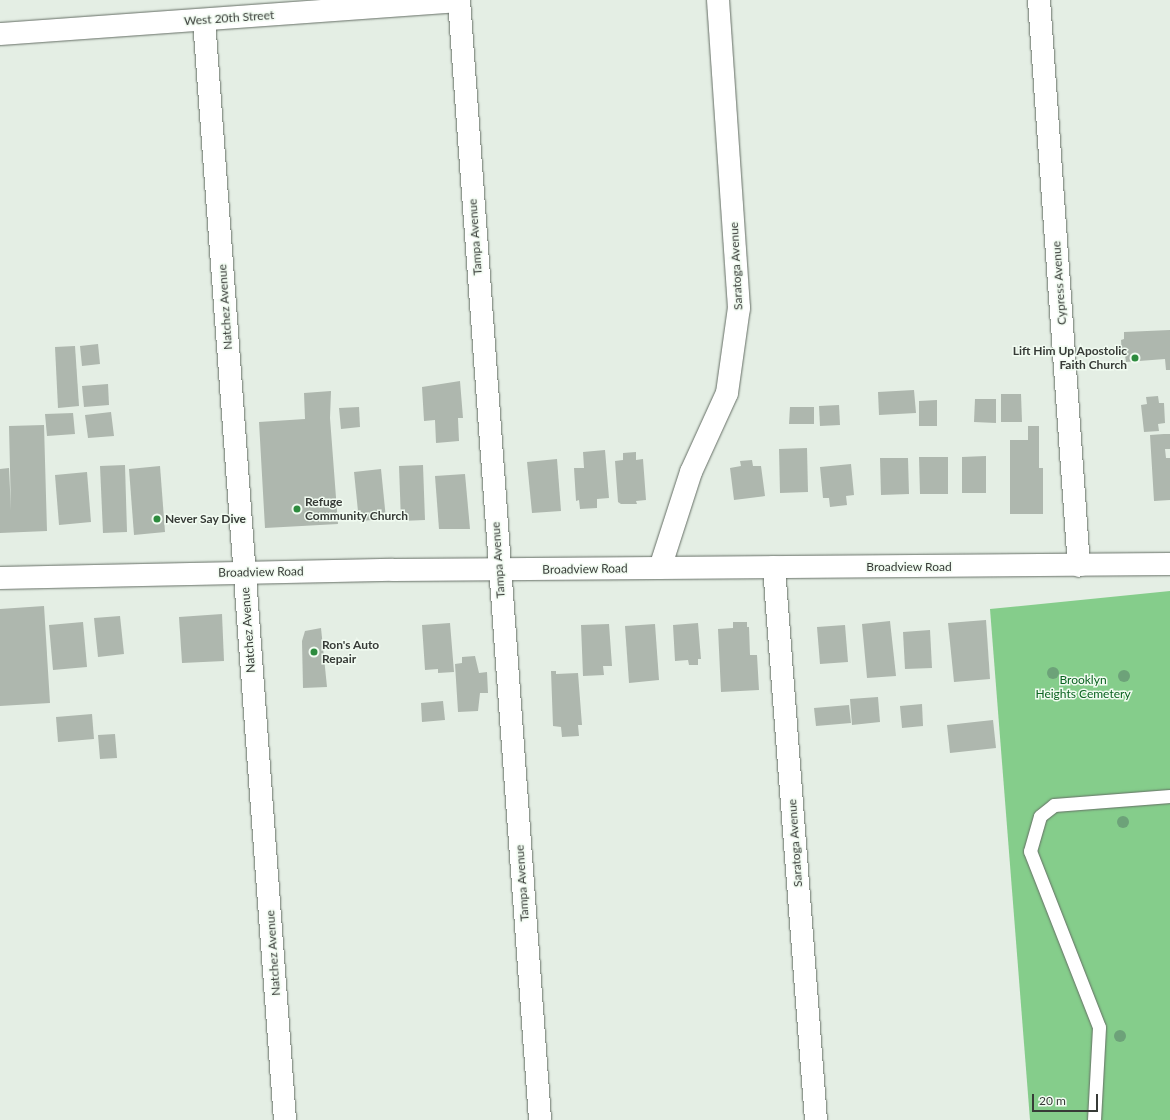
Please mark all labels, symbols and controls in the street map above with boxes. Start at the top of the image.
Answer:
street label: West 20th Street [183,8,275,28]
street label: Tampa Avenue [465,198,485,276]
street label: Saratoga Avenue [726,221,746,311]
street label: Cypress Avenue [1049,240,1069,326]
street label: Natchez Avenue [215,264,235,350]
place label: Lift Him Up Apostolic Faith Church [1012,344,1127,372]
marker: Lift Him Up Apostolic Faith Church [1130,353,1140,363]
place label: Refuge Community Church [305,495,408,523]
marker: Refuge Community Church [292,504,302,514]
place label: Never Say Dive [165,512,247,526]
marker: Never Say Dive [152,514,162,524]
street label: Tampa Avenue [488,521,508,599]
street label: Broadview Road [866,560,952,574]
street label: Broadview Road [542,561,628,577]
street label: Broadview Road [218,564,304,580]
street label: Natchez Avenue [238,587,258,673]
place label: Ron's Auto Repair [322,638,380,666]
marker: Ron's Auto Repair [309,647,319,657]
park label: Brooklyn Heights Cemetery [1035,673,1131,701]
street label: Saratoga Avenue [785,798,805,888]
street label: Tampa Avenue [512,844,532,922]
street label: Natchez Avenue [263,910,283,996]
scale bar [1034,1086,1100,1112]
text: 20 m [1039,1093,1066,1108]

